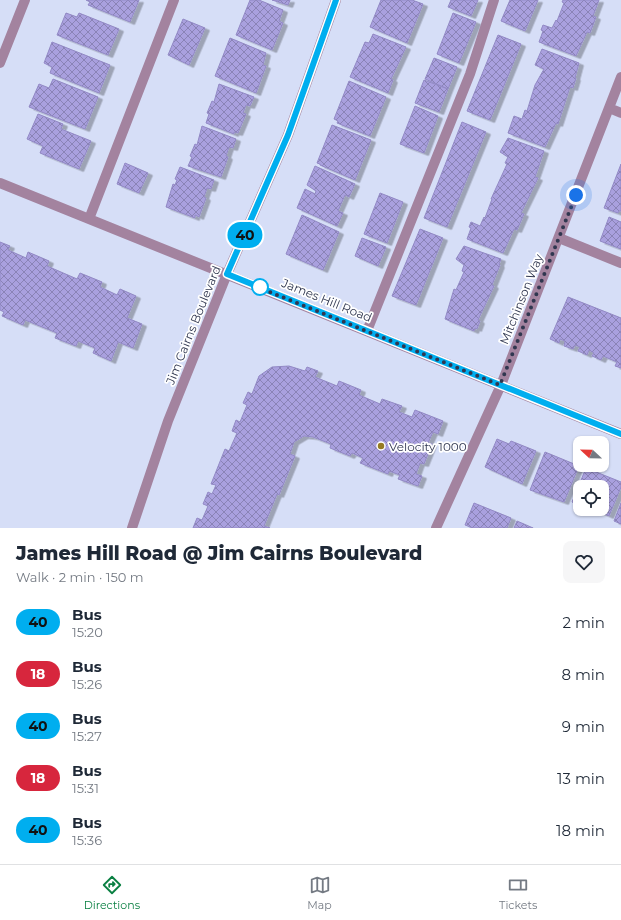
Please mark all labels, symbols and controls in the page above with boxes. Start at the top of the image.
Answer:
your location [566,185,586,205]
line badge: 40 [227,222,263,248]
text: 40 [235,226,255,244]
street label: Mitchinson Way [496,251,546,346]
street label: Jim Cairns Boulevard [162,263,224,388]
street label: James Hill Road [279,275,374,325]
unlabelled marker [251,278,269,296]
north arrow [573,436,609,472]
map controls [573,436,609,516]
place label: Velocity 1000 [389,439,467,454]
marker: Velocity 1000 [376,441,386,451]
button: locate [573,480,609,516]
button: heart [563,541,605,583]
text: James Hill Road @ Jim Cairns Boulevard [16,542,422,565]
text: Walk · 2 min · 150 m [16,569,144,585]
text: Bus [72,605,102,624]
text: 40 [28,613,48,631]
text: 2 min [562,613,605,632]
text: 15:20 [72,624,103,640]
text: Bus [72,657,102,676]
text: 18 [31,665,45,683]
text: 8 min [561,665,605,684]
text: 15:26 [72,676,102,692]
text: Bus [72,709,102,728]
text: 40 [28,717,48,735]
text: 9 min [562,717,605,736]
text: 15:27 [72,728,102,744]
text: Bus [72,761,102,780]
text: 18 [31,769,45,787]
text: 13 min [557,769,605,788]
text: 15:31 [72,780,99,796]
text: Bus [72,813,102,832]
text: 40 [28,821,48,839]
text: 18 min [556,821,605,840]
text: 15:36 [72,832,102,848]
tab: Directions [84,874,140,912]
tab: Map [307,874,332,912]
tab: Tickets [499,874,537,912]

